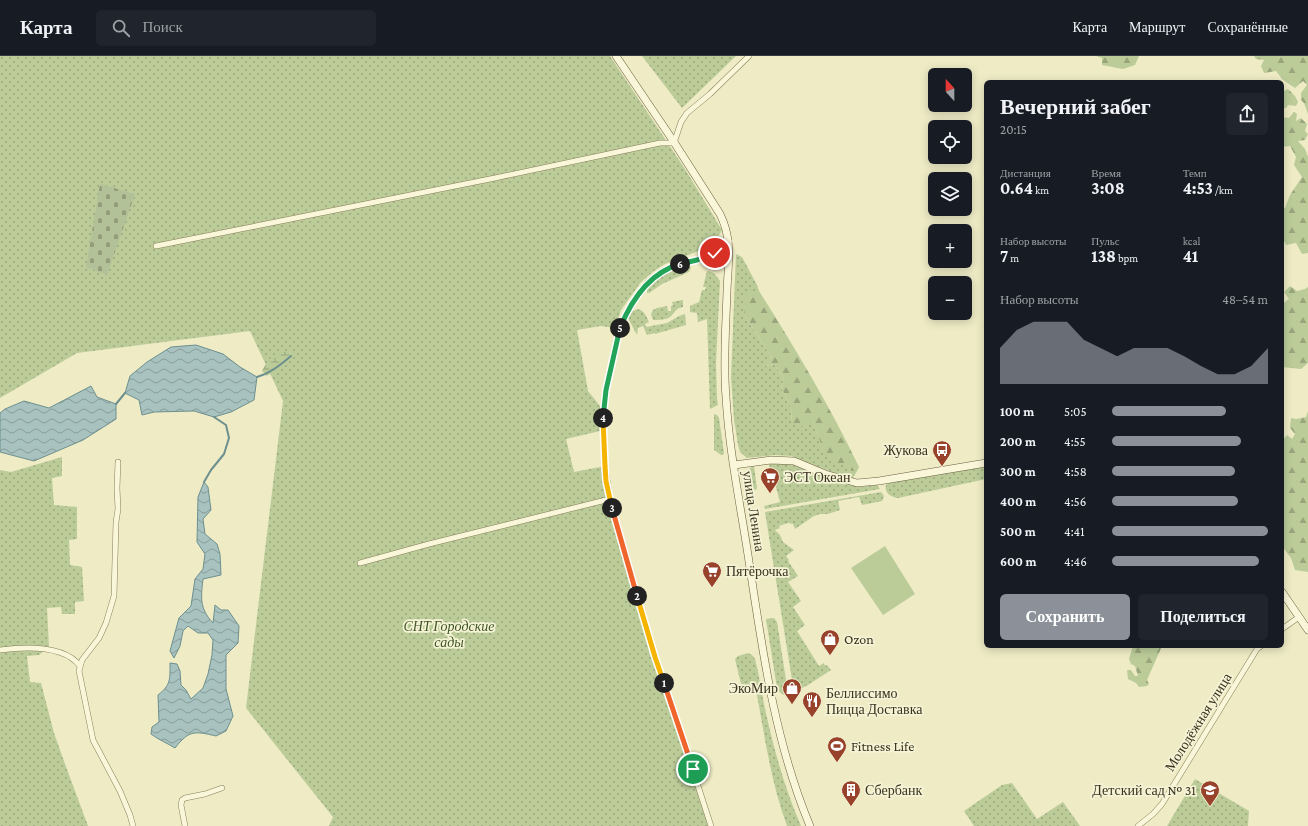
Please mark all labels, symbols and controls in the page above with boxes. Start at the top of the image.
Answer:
search box [96,10,376,46]
text: Карта [20,17,72,38]
icon: search [110,17,132,39]
text: Поиск [142,19,183,35]
text: Карта [1072,19,1107,35]
text: Маршрут [1129,19,1185,35]
text: Сохранённые [1207,19,1288,35]
north arrow [928,68,972,112]
map controls [928,68,972,320]
button: share [1226,93,1268,135]
text: Вечерний забег [1000,94,1151,119]
button: locate [928,120,972,164]
text: 20:15 [1000,122,1027,137]
text: Дистанция [1000,167,1051,179]
text: Время [1091,167,1121,179]
text: Темп [1183,167,1207,179]
button: layers [928,172,972,216]
text: 0.64 [1000,179,1033,198]
text: 3:08 [1091,179,1125,198]
text: 4:53 [1183,179,1213,198]
text: km [1033,184,1049,196]
text: /km [1213,184,1233,196]
button: + [928,224,972,268]
text: Набор высоты [1000,235,1067,247]
text: Пульс [1091,235,1120,247]
text: kcal [1183,235,1200,247]
pin [698,236,732,270]
icon: check [704,242,726,264]
text: 7 [1000,247,1008,266]
text: 138 [1091,247,1116,266]
text: 41 [1183,247,1198,266]
text: m [1008,252,1019,264]
text: bpm [1116,252,1138,264]
pin: 6 [670,254,690,274]
text: 6 [677,258,683,270]
button: − [928,276,972,320]
text: Набор высоты [1000,292,1079,307]
text: 48–54 m [1222,292,1268,307]
pin: 5 [610,318,630,338]
text: 5 [617,322,623,334]
text: 100 m [1000,404,1034,419]
text: 5:05 [1064,404,1087,419]
pin: 4 [593,408,613,428]
text: 4 [600,412,606,424]
text: 200 m [1000,434,1036,449]
text: 4:55 [1064,434,1086,449]
bus stop icon: Жукова [931,439,953,467]
place label: Жукова [883,442,929,458]
text: 300 m [1000,464,1036,479]
text: 4:58 [1064,464,1087,479]
supermarket icon: ЭСТ Океан [759,466,781,494]
place label: ЭСТ Океан [784,469,851,485]
street label: улица Ленина [740,470,768,553]
text: 400 m [1000,494,1036,509]
text: 4:56 [1064,494,1086,509]
pin: 3 [602,498,622,518]
text: 3 [609,502,615,514]
text: 500 m [1000,524,1036,539]
text: 4:41 [1064,524,1085,539]
text: 600 m [1000,554,1036,569]
text: 4:46 [1064,554,1087,569]
supermarket icon: Пятёрочка [701,560,723,588]
place label: Пятёрочка [726,563,789,579]
pin: 2 [627,586,647,606]
text: 2 [634,590,640,602]
button: Сохранить [1000,594,1130,640]
button: Поделиться [1138,594,1268,640]
park label: СНТ Городские сады [404,618,494,650]
shop icon: Ozon [819,628,841,656]
place label: Ozon [844,631,874,647]
street label: Молодёжная улица [1161,669,1235,774]
pin: 1 [654,673,674,693]
text: 1 [662,677,666,689]
shop icon: ЭкоМир [781,677,803,705]
place label: ЭкоМир [729,680,778,696]
place label: Беллиссимо Пицца Доставка [826,685,923,717]
restaurant icon: Беллиссимо Пицца Доставка [801,690,823,718]
sports icon: Fitness Life [826,735,848,763]
place label: Fitness Life [851,738,914,754]
pin [676,752,710,786]
icon: arrive [682,758,704,780]
building icon: Сбербанк [840,779,862,807]
school or university icon: Детский сад № 31 [1199,779,1221,807]
place label: Сбербанк [865,782,922,798]
place label: Детский сад № 31 [1092,782,1196,798]

